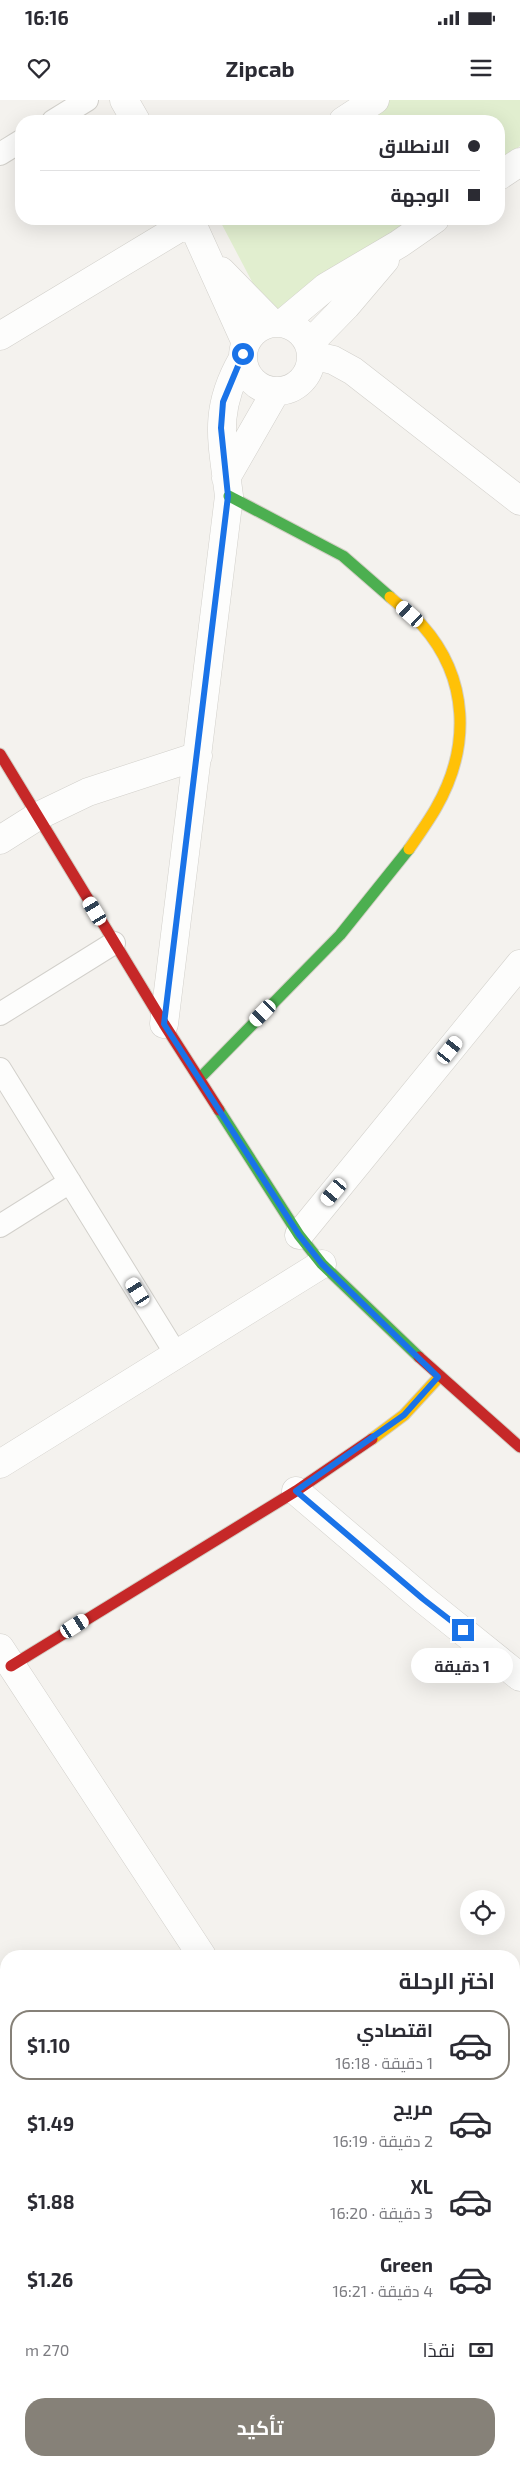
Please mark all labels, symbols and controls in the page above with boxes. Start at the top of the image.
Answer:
text: 16:16 [25,6,69,29]
icon: heart [25,54,53,82]
icon: menu [467,54,495,82]
text: Zipcab [226,55,295,81]
text: الانطلاق [379,134,450,157]
text: الوجهة [390,183,450,206]
route start [232,343,254,365]
car [393,598,426,630]
car [80,894,109,928]
car [247,997,278,1029]
car [434,1034,465,1066]
car [318,1176,349,1208]
car [123,1275,152,1309]
car [58,1612,91,1640]
route end [452,1619,474,1641]
callout: 1 دقيقة [412,1648,514,1682]
text: 1 دقيقة [434,1656,490,1675]
map controls [460,1890,505,1935]
button: locate [460,1890,505,1935]
text: اختر الرحلة [399,1967,495,1993]
text: اقتصادي [357,2018,433,2041]
icon: car [448,2023,493,2068]
text: $1.10 [27,2034,70,2057]
text: 1 دقيقة · 16:18 [335,2053,433,2072]
text: مريح [393,2096,433,2119]
icon: car [448,2101,493,2146]
text: $1.49 [27,2112,74,2135]
text: 2 دقيقة · 16:19 [333,2131,433,2150]
text: XL [411,2175,433,2198]
icon: car [448,2179,493,2224]
text: $1.88 [27,2190,75,2213]
text: 3 دقيقة · 16:20 [330,2203,433,2222]
text: Green [380,2253,433,2276]
icon: car [448,2257,493,2302]
text: $1.26 [27,2268,73,2291]
text: 4 دقيقة · 16:21 [332,2281,433,2300]
icon: cash [467,2336,495,2364]
text: نقدًا [423,2338,455,2361]
text: 270 m [25,2340,69,2359]
button: تأكيد [25,2398,495,2456]

